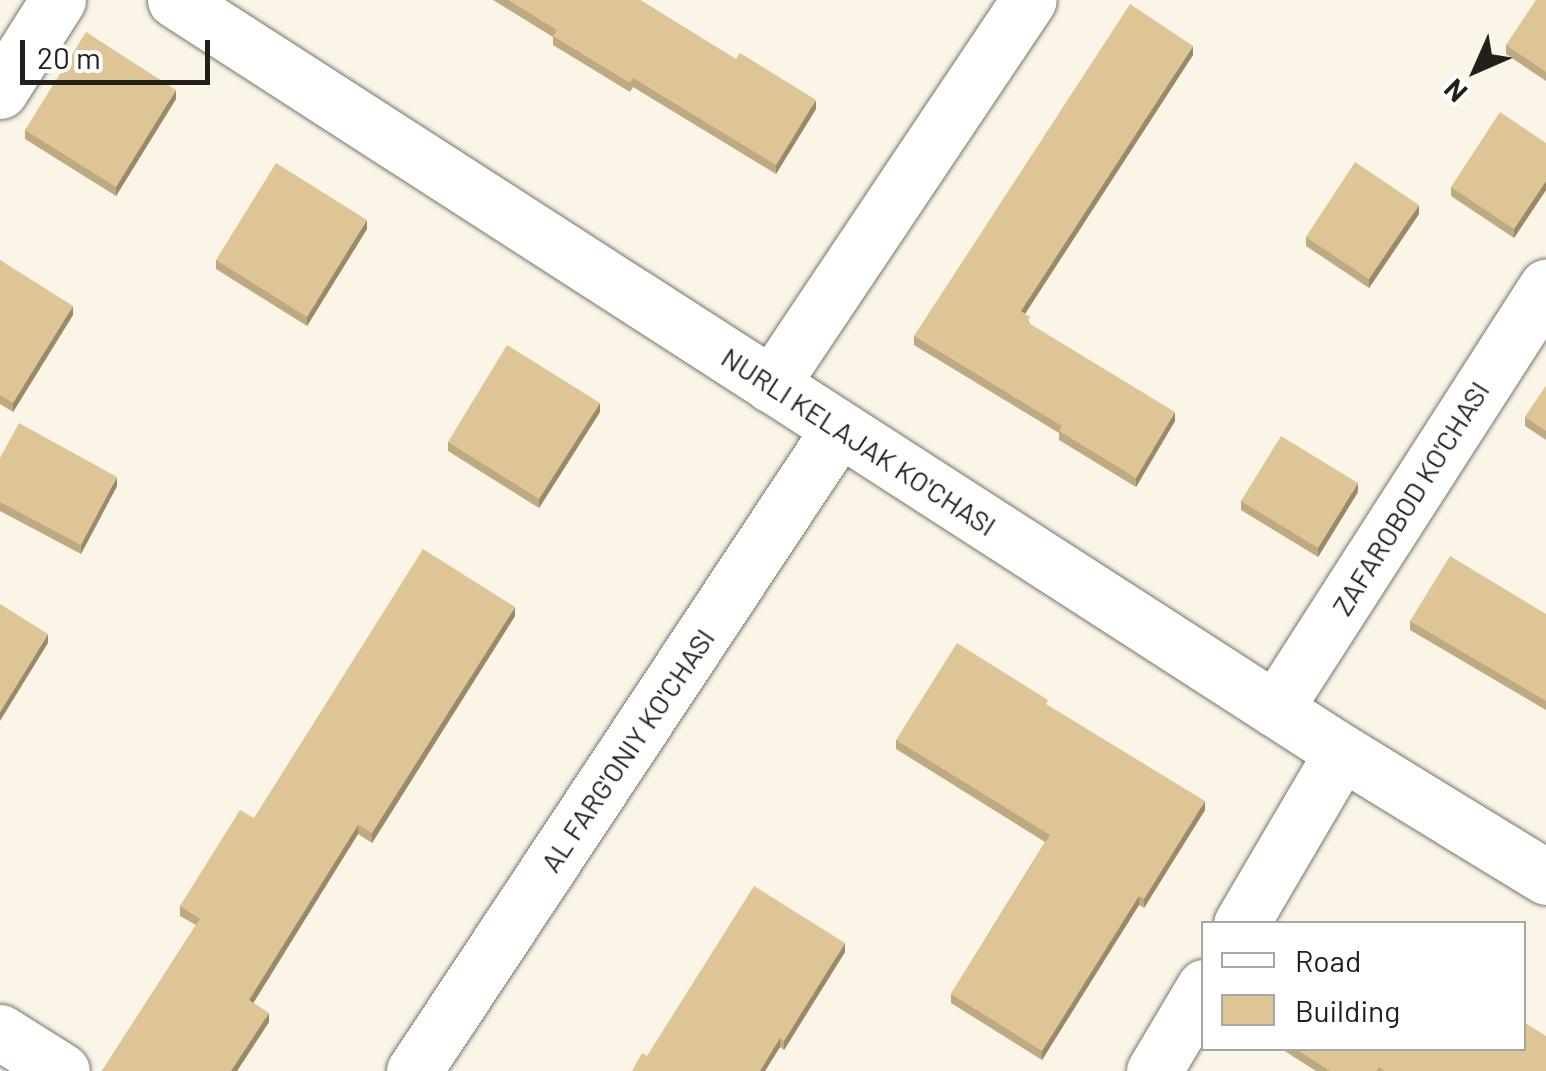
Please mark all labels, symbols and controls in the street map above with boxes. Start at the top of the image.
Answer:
scale bar [25,20,215,82]
north arrow [1426,20,1526,120]
text: 20 m [37,39,101,75]
text: N [1436,73,1473,110]
street label: NURLI KELAJAK KO'CHASI [716,340,1002,542]
street label: ZAFAROBOD KO'CHASI [1324,375,1496,621]
street label: AL FARG'ONIY KO'CHASI [533,622,721,878]
legend [1201,921,1526,1051]
text: Road [1295,942,1361,978]
text: Building [1295,992,1400,1028]

